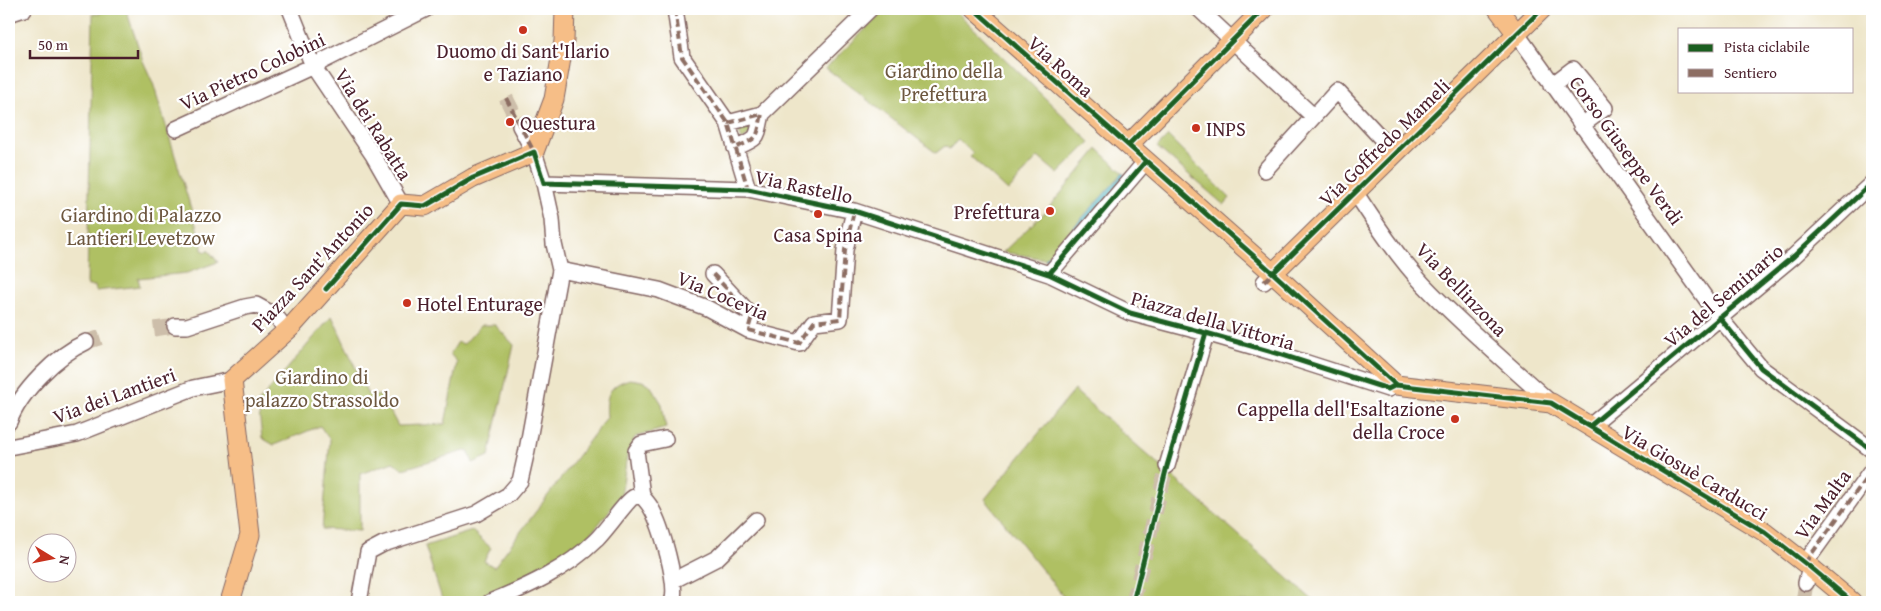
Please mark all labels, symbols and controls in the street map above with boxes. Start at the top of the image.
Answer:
street label: Via Pietro Colobini [174,24,330,117]
marker: Duomo di Sant'Ilario e Taziano [517,24,529,36]
scale bar [30,28,138,60]
street label: Via Roma [1022,28,1101,104]
legend [1678,28,1854,92]
text: 50 m [38,34,69,55]
place label: Duomo di Sant'Ilario e Taziano [437,36,609,88]
text: Pista ciclabile [1724,36,1810,57]
park label: Giardino della Prefettura [885,56,1003,108]
street label: Via dei Rabatta [328,62,420,186]
text: Sentiero [1724,62,1777,83]
street label: Corso Giuseppe Verdi [1563,69,1691,231]
street label: Via Goffredo Mameli [1312,71,1456,212]
place label: Questura [520,108,596,137]
place label: INPS [1206,114,1246,143]
marker: Questura [504,116,516,128]
marker: INPS [1190,122,1202,134]
street label: Via Rastello [752,161,856,211]
street label: Piazza Sant'Antonio [244,196,380,338]
place label: Prefettura [954,197,1041,226]
park label: Giardino di Palazzo Lantieri Levetzow [61,200,221,252]
marker: Prefettura [1044,205,1056,217]
marker: Casa Spina [812,208,824,220]
place label: Casa Spina [774,220,863,249]
street label: Via Bellinzona [1410,235,1515,343]
street label: Via del Seminario [1657,236,1789,354]
street label: Via Cocevia [673,263,774,327]
street label: Piazza della Vittoria [1128,283,1299,357]
place label: Hotel Enturage [417,289,543,318]
marker: Hotel Enturage [401,297,413,309]
street label: Via dei Lantieri [48,359,180,431]
park label: Giardino di palazzo Strassoldo [245,362,399,414]
place label: Cappella dell'Esaltazione della Croce [1237,394,1445,446]
marker: Cappella dell'Esaltazione della Croce [1449,413,1461,425]
street label: Via Giosuè Carducci [1616,417,1774,527]
street label: Via Malta [1787,462,1858,545]
north arrow [28,534,78,584]
text: N [54,554,75,567]

